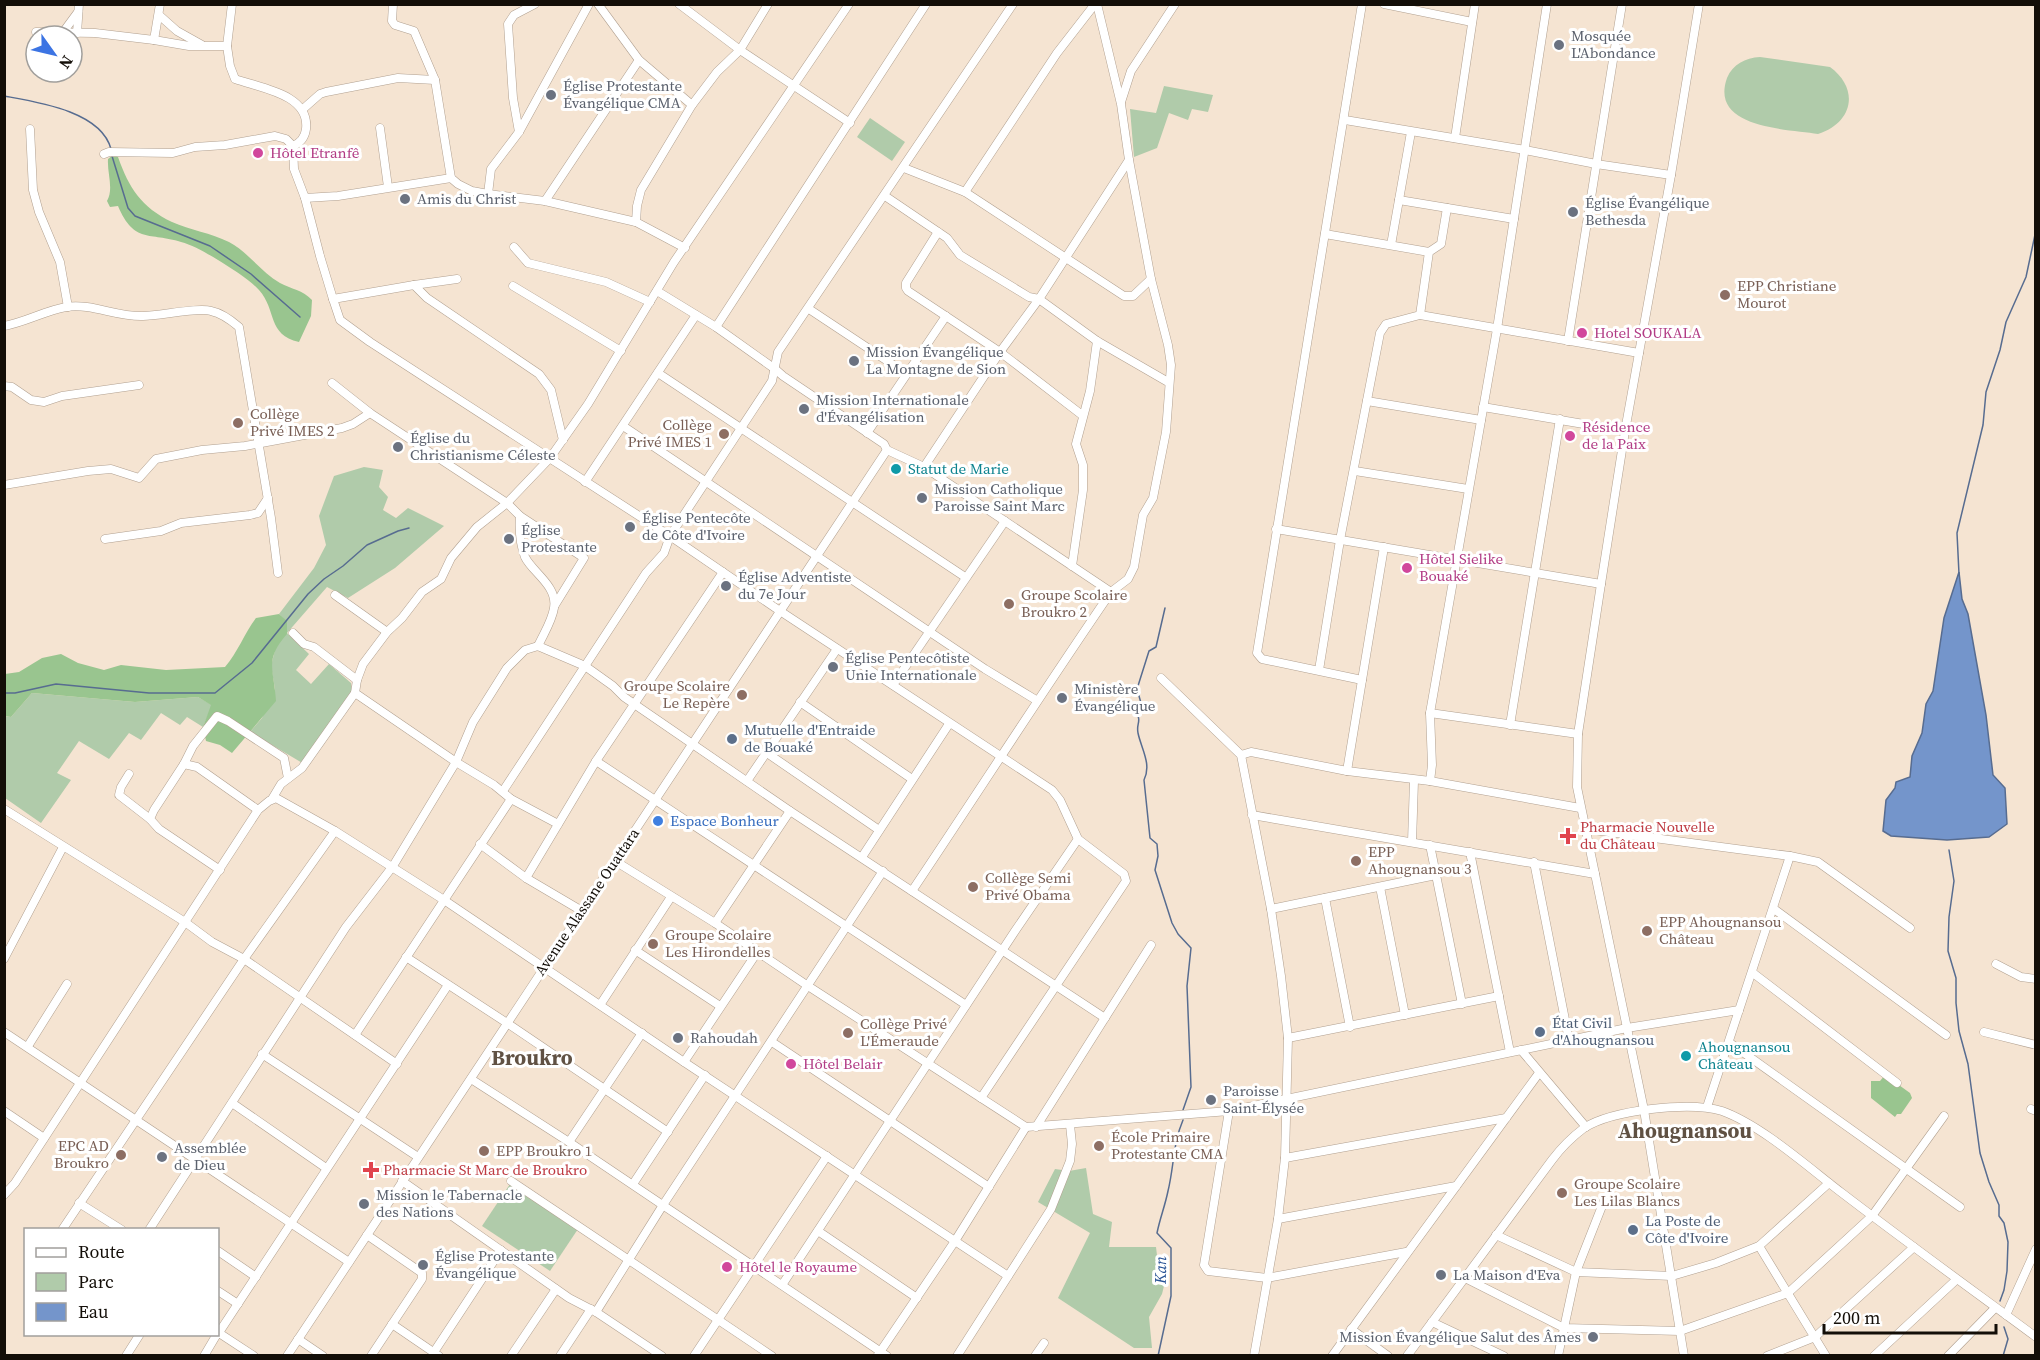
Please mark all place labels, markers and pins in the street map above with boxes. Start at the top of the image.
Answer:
place label: Mosquée L'Abondance [1571,25,1656,63]
marker: Mosquée L'Abondance [1552,38,1566,52]
place label: Église Protestante Évangélique CMA [563,75,682,113]
marker: Église Protestante Évangélique CMA [544,88,558,102]
place label: Hôtel Etranfê [270,142,360,163]
marker: Hôtel Etranfê [251,146,265,160]
place label: Amis du Christ [417,188,516,209]
marker: Amis du Christ [398,192,412,206]
place label: Église Évangélique Bethesda [1585,192,1710,230]
marker: Église Évangélique Bethesda [1566,205,1580,219]
place label: EPP Christiane Mourot [1737,275,1837,313]
marker: EPP Christiane Mourot [1718,288,1732,302]
place label: Hotel SOUKALA [1594,322,1701,343]
marker: Hotel SOUKALA [1575,326,1589,340]
place label: Mission Évangélique La Montagne de Sion [866,341,1006,379]
marker: Mission Évangélique La Montagne de Sion [847,354,861,368]
place label: Mission Internationale d'Évangélisation [816,389,969,427]
marker: Mission Internationale d'Évangélisation [797,402,811,416]
place label: Collège Privé IMES 2 [250,403,335,441]
place label: Collège Privé IMES 1 [627,414,712,452]
marker: Collège Privé IMES 2 [231,416,245,430]
place label: Résidence de la Paix [1582,416,1651,454]
place label: Église du Christianisme Céleste [410,427,556,465]
marker: Collège Privé IMES 1 [717,427,731,441]
marker: Résidence de la Paix [1563,429,1577,443]
marker: Église du Christianisme Céleste [391,440,405,454]
place label: Statut de Marie [908,458,1009,479]
marker: Statut de Marie [889,462,903,476]
place label: Mission Catholique Paroisse Saint Marc [934,478,1065,516]
marker: Mission Catholique Paroisse Saint Marc [915,491,929,505]
place label: Église Pentecôte de Côte d'Ivoire [642,507,751,545]
place label: Église Protestante [521,519,597,557]
marker: Église Pentecôte de Côte d'Ivoire [623,520,637,534]
marker: Église Protestante [502,532,516,546]
place label: Hôtel Sielike Bouaké [1419,548,1503,586]
marker: Hôtel Sielike Bouaké [1400,561,1414,575]
place label: Église Adventiste du 7e Jour [738,566,852,604]
marker: Église Adventiste du 7e Jour [719,579,733,593]
place label: Groupe Scolaire Broukro 2 [1021,584,1128,622]
marker: Groupe Scolaire Broukro 2 [1002,597,1016,611]
place label: Église Pentecôtiste Unie Internationale [845,647,977,685]
marker: Église Pentecôtiste Unie Internationale [826,660,840,674]
place label: Groupe Scolaire Le Repère [624,675,730,713]
place label: Ministère Évangélique [1074,678,1156,716]
marker: Groupe Scolaire Le Repère [735,688,749,702]
marker: Ministère Évangélique [1055,691,1069,705]
place label: Mutuelle d'Entraide de Bouaké [744,719,876,757]
marker: Mutuelle d'Entraide de Bouaké [725,732,739,746]
place label: Espace Bonheur [670,810,779,831]
marker: Espace Bonheur [651,814,665,828]
place label: Pharmacie Nouvelle du Château [1580,816,1715,854]
marker: Pharmacie Nouvelle du Château [1561,829,1575,843]
place label: EPP Ahougnansou 3 [1368,841,1472,879]
marker: EPP Ahougnansou 3 [1349,854,1363,868]
place label: Collège Semi Privé Obama [985,867,1071,905]
marker: Collège Semi Privé Obama [966,880,980,894]
place label: EPP Ahougnansou Château [1659,911,1782,949]
place label: Groupe Scolaire Les Hirondelles [665,924,772,962]
marker: EPP Ahougnansou Château [1640,924,1654,938]
marker: Groupe Scolaire Les Hirondelles [646,937,660,951]
place label: État Civil d'Ahougnansou [1552,1012,1654,1050]
place label: Collège Privé L'Émeraude [860,1013,947,1051]
marker: État Civil d'Ahougnansou [1533,1025,1547,1039]
marker: Collège Privé L'Émeraude [841,1026,855,1040]
place label: Rahoudah [690,1027,758,1048]
marker: Rahoudah [671,1031,685,1045]
place label: Ahougnansou Château [1698,1036,1791,1074]
marker: Ahougnansou Château [1679,1049,1693,1063]
place label: Hôtel Belair [803,1053,883,1074]
marker: Hôtel Belair [784,1057,798,1071]
place label: Paroisse Saint-Élysée [1223,1080,1304,1118]
marker: Paroisse Saint-Élysée [1204,1093,1218,1107]
place label: École Primaire Protestante CMA [1111,1126,1223,1164]
place label: EPC AD Broukro [54,1135,109,1173]
place label: Assemblée de Dieu [174,1137,247,1175]
marker: École Primaire Protestante CMA [1092,1139,1106,1153]
place label: EPP Broukro 1 [496,1140,592,1161]
marker: EPP Broukro 1 [477,1144,491,1158]
marker: EPC AD Broukro [114,1148,128,1162]
marker: Assemblée de Dieu [155,1150,169,1164]
place label: Pharmacie St Marc de Broukro [383,1159,587,1180]
marker: Pharmacie St Marc de Broukro [364,1163,378,1177]
place label: Groupe Scolaire Les Lilas Blancs [1574,1173,1681,1211]
place label: Mission le Tabernacle des Nations [376,1184,523,1222]
marker: Groupe Scolaire Les Lilas Blancs [1555,1186,1569,1200]
marker: Mission le Tabernacle des Nations [357,1197,371,1211]
place label: La Poste de Côte d'Ivoire [1645,1210,1729,1248]
marker: La Poste de Côte d'Ivoire [1626,1223,1640,1237]
place label: Église Protestante Évangélique [435,1245,554,1283]
place label: Hôtel le Royaume [739,1256,858,1277]
marker: Église Protestante Évangélique [416,1258,430,1272]
marker: Hôtel le Royaume [720,1260,734,1274]
place label: La Maison d'Eva [1453,1264,1561,1285]
marker: La Maison d'Eva [1434,1268,1448,1282]
place label: Mission Évangélique Salut des Âmes [1339,1326,1581,1347]
marker: Mission Évangélique Salut des Âmes [1586,1330,1600,1344]

